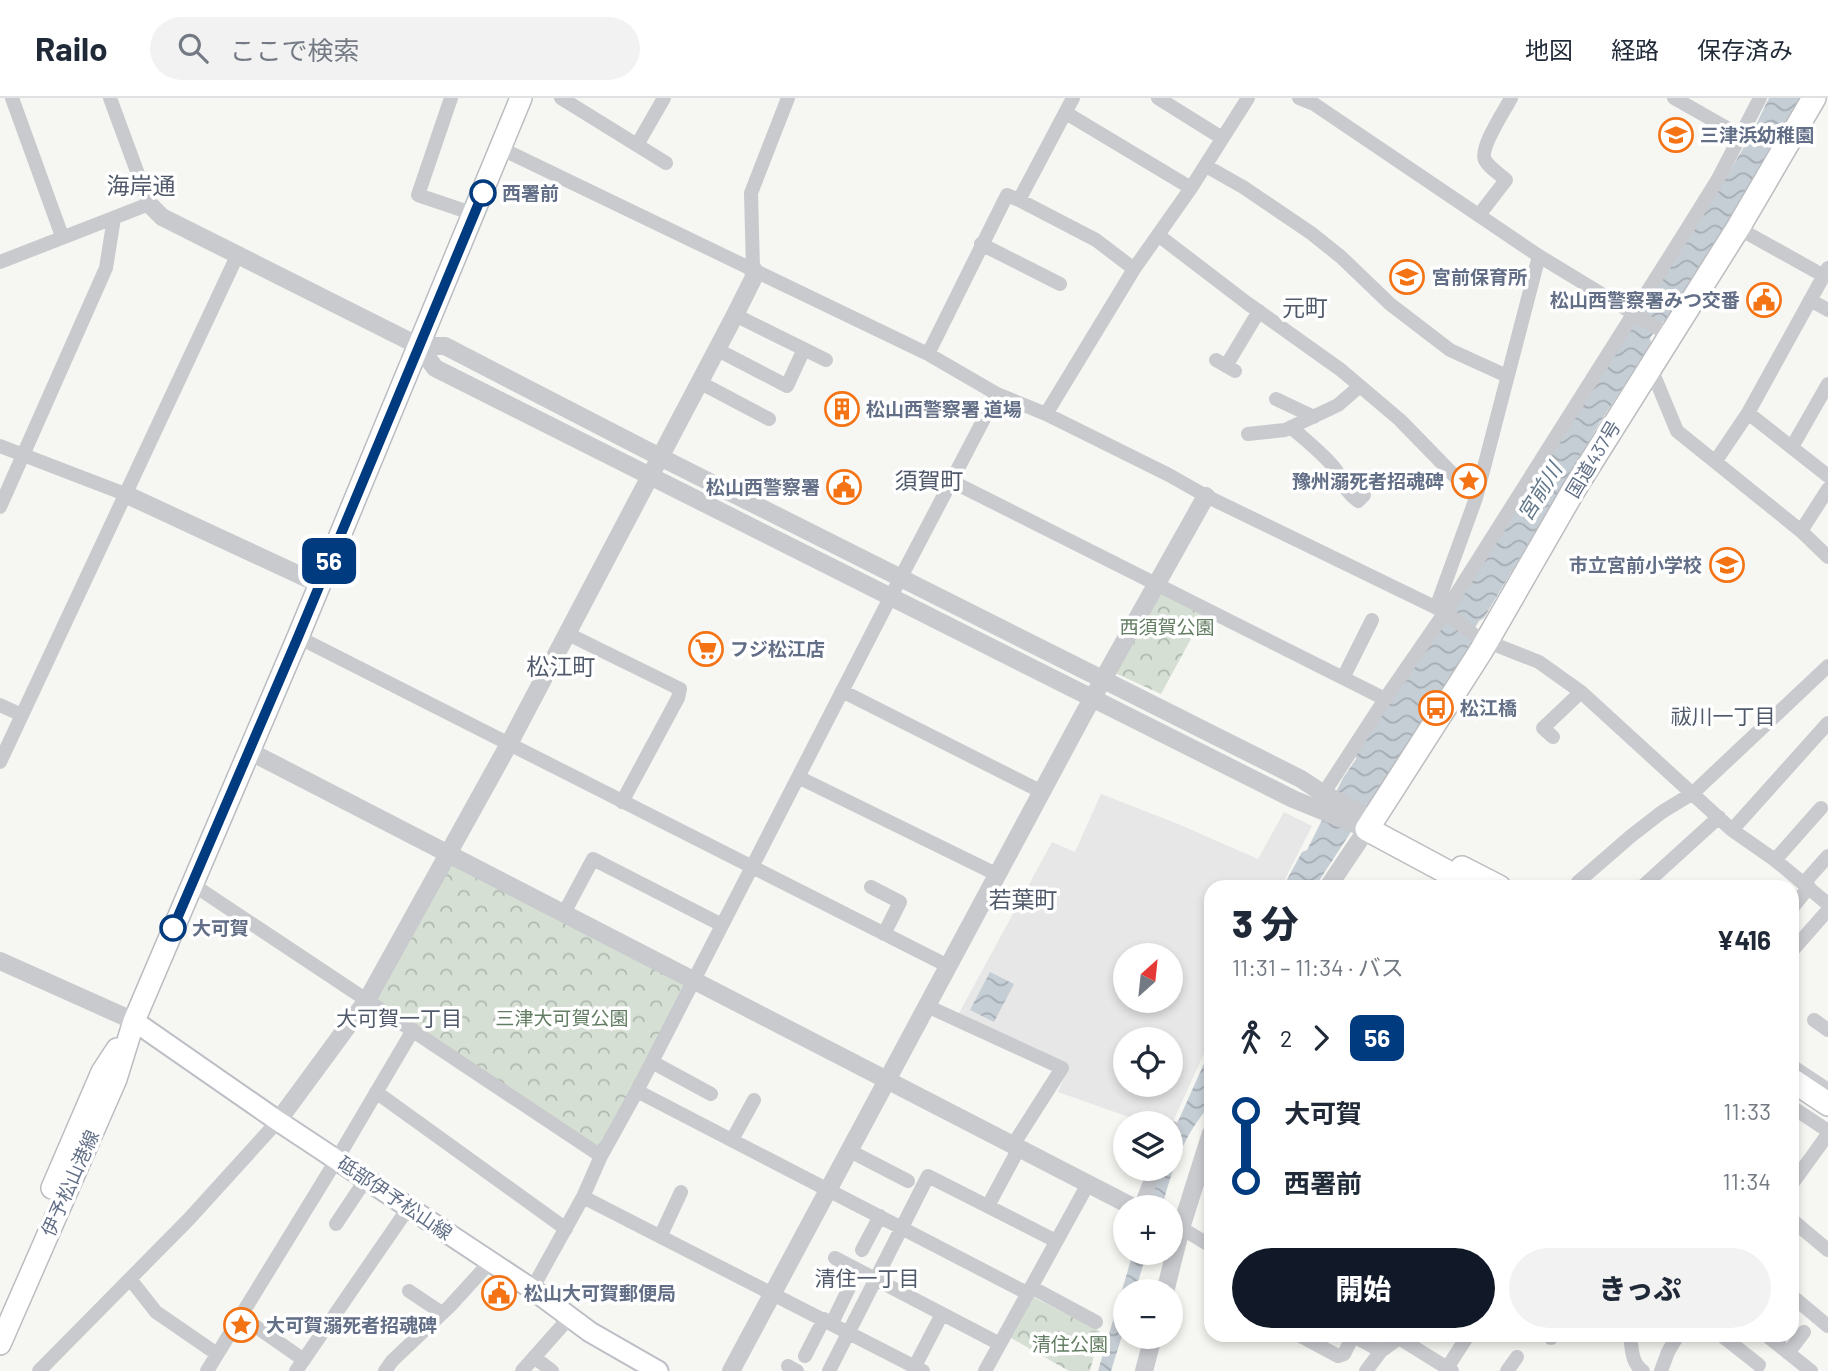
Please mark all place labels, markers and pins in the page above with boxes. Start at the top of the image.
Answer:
school or university icon: 三津浜幼稚園 [1657,116,1695,154]
place label: 三津浜幼稚園 [1700,123,1814,146]
marker: 西署前 [470,180,496,206]
place label: 西署前 [502,181,559,204]
school or university icon: 宮前保育所 [1388,258,1426,296]
place label: 宮前保育所 [1432,265,1527,288]
public building icon: 松山西警察署みつ交番 [1745,281,1783,319]
place label: 松山西警察署みつ交番 [1550,288,1740,311]
building icon: 松山西警察署 道場 [823,390,861,428]
place label: 松山西警察署 道場 [866,397,1022,420]
place icon: 豫州溺死者招魂碑 [1450,462,1488,500]
public building icon: 松山西警察署 [825,468,863,506]
place label: 豫州溺死者招魂碑 [1292,469,1444,492]
place label: 松山西警察署 [706,475,820,498]
school or university icon: 市立宮前小学校 [1708,546,1746,584]
place label: 市立宮前小学校 [1569,553,1702,576]
supermarket icon: フジ松江店 [687,630,725,668]
place label: フジ松江店 [730,637,825,660]
bus stop icon: 松江橋 [1417,689,1455,727]
place label: 松江橋 [1460,696,1517,719]
marker: 大可賀 [160,915,186,941]
place label: 大可賀 [192,916,249,939]
public building icon: 松山大可賀郵便局 [480,1274,518,1312]
place label: 松山大可賀郵便局 [524,1281,676,1304]
place icon: 大可賀溺死者招魂碑 [222,1306,260,1344]
place label: 大可賀溺死者招魂碑 [266,1313,437,1336]

